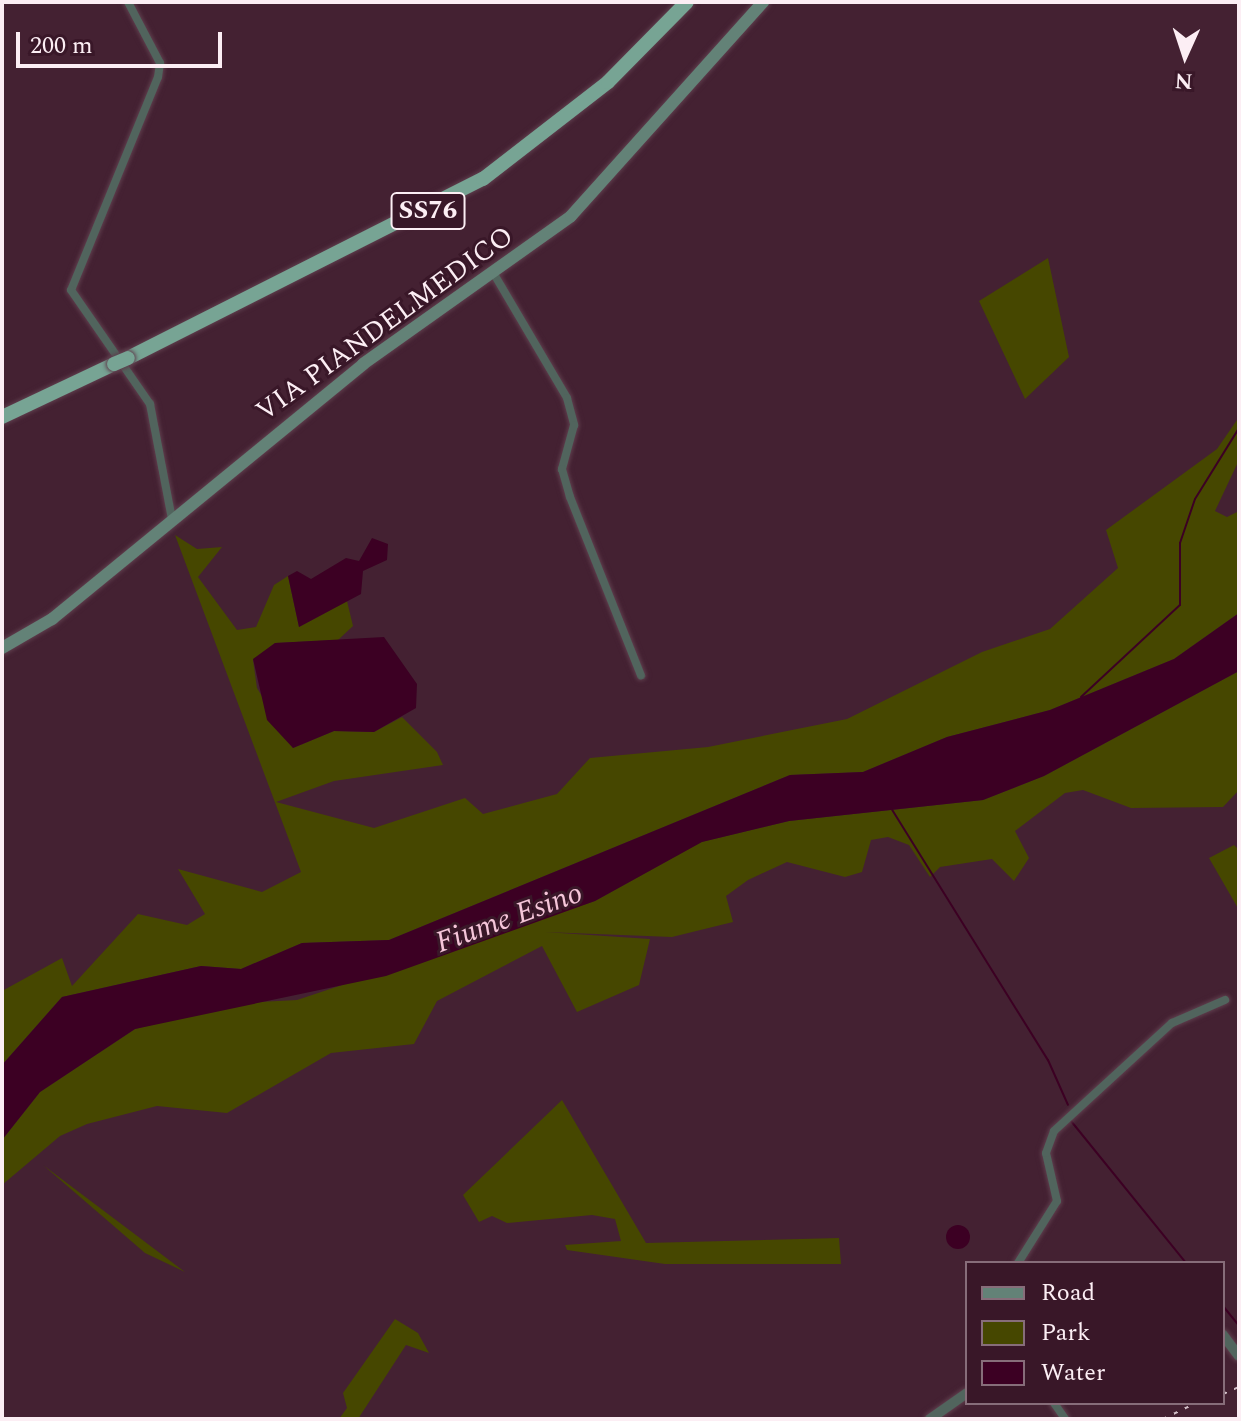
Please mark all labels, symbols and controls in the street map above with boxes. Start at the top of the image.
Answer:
scale bar [20,16,226,66]
north arrow [1145,16,1225,96]
text: 200 m [30,28,93,64]
text: N [1174,64,1194,97]
road number: SS76 [390,189,466,233]
street label: VIA PIANDELMEDICO [250,219,520,429]
water label: Fiume Esino [431,875,587,961]
legend [965,1261,1225,1405]
text: Road [1041,1275,1095,1311]
text: Park [1041,1315,1091,1351]
text: Water [1041,1355,1105,1391]

